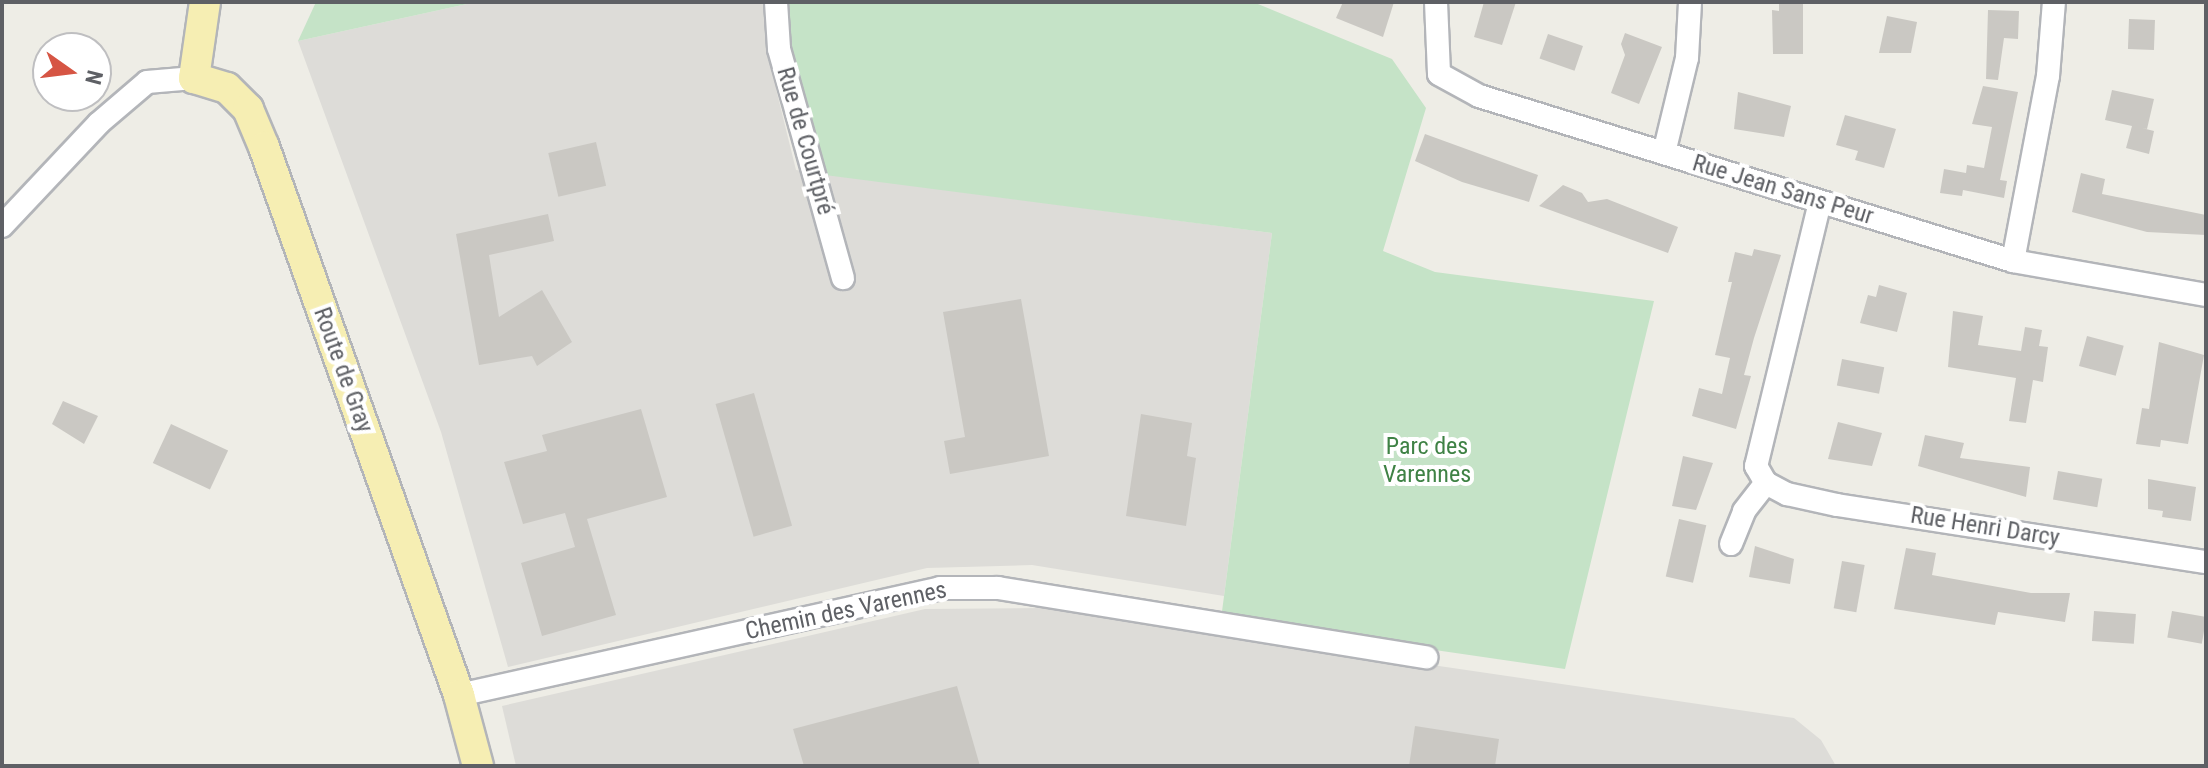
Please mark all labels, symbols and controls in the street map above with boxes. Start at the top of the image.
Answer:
north arrow [32,32,112,112]
street label: Rue de Courtpré [770,64,840,218]
text: N [80,68,108,87]
street label: Rue Jean Sans Peur [1689,149,1877,231]
street label: Route de Gray [307,303,379,437]
park label: Parc des Varennes [1383,433,1471,489]
street label: Rue Henri Darcy [1908,501,2062,553]
street label: Chemin des Varennes [743,576,949,646]

